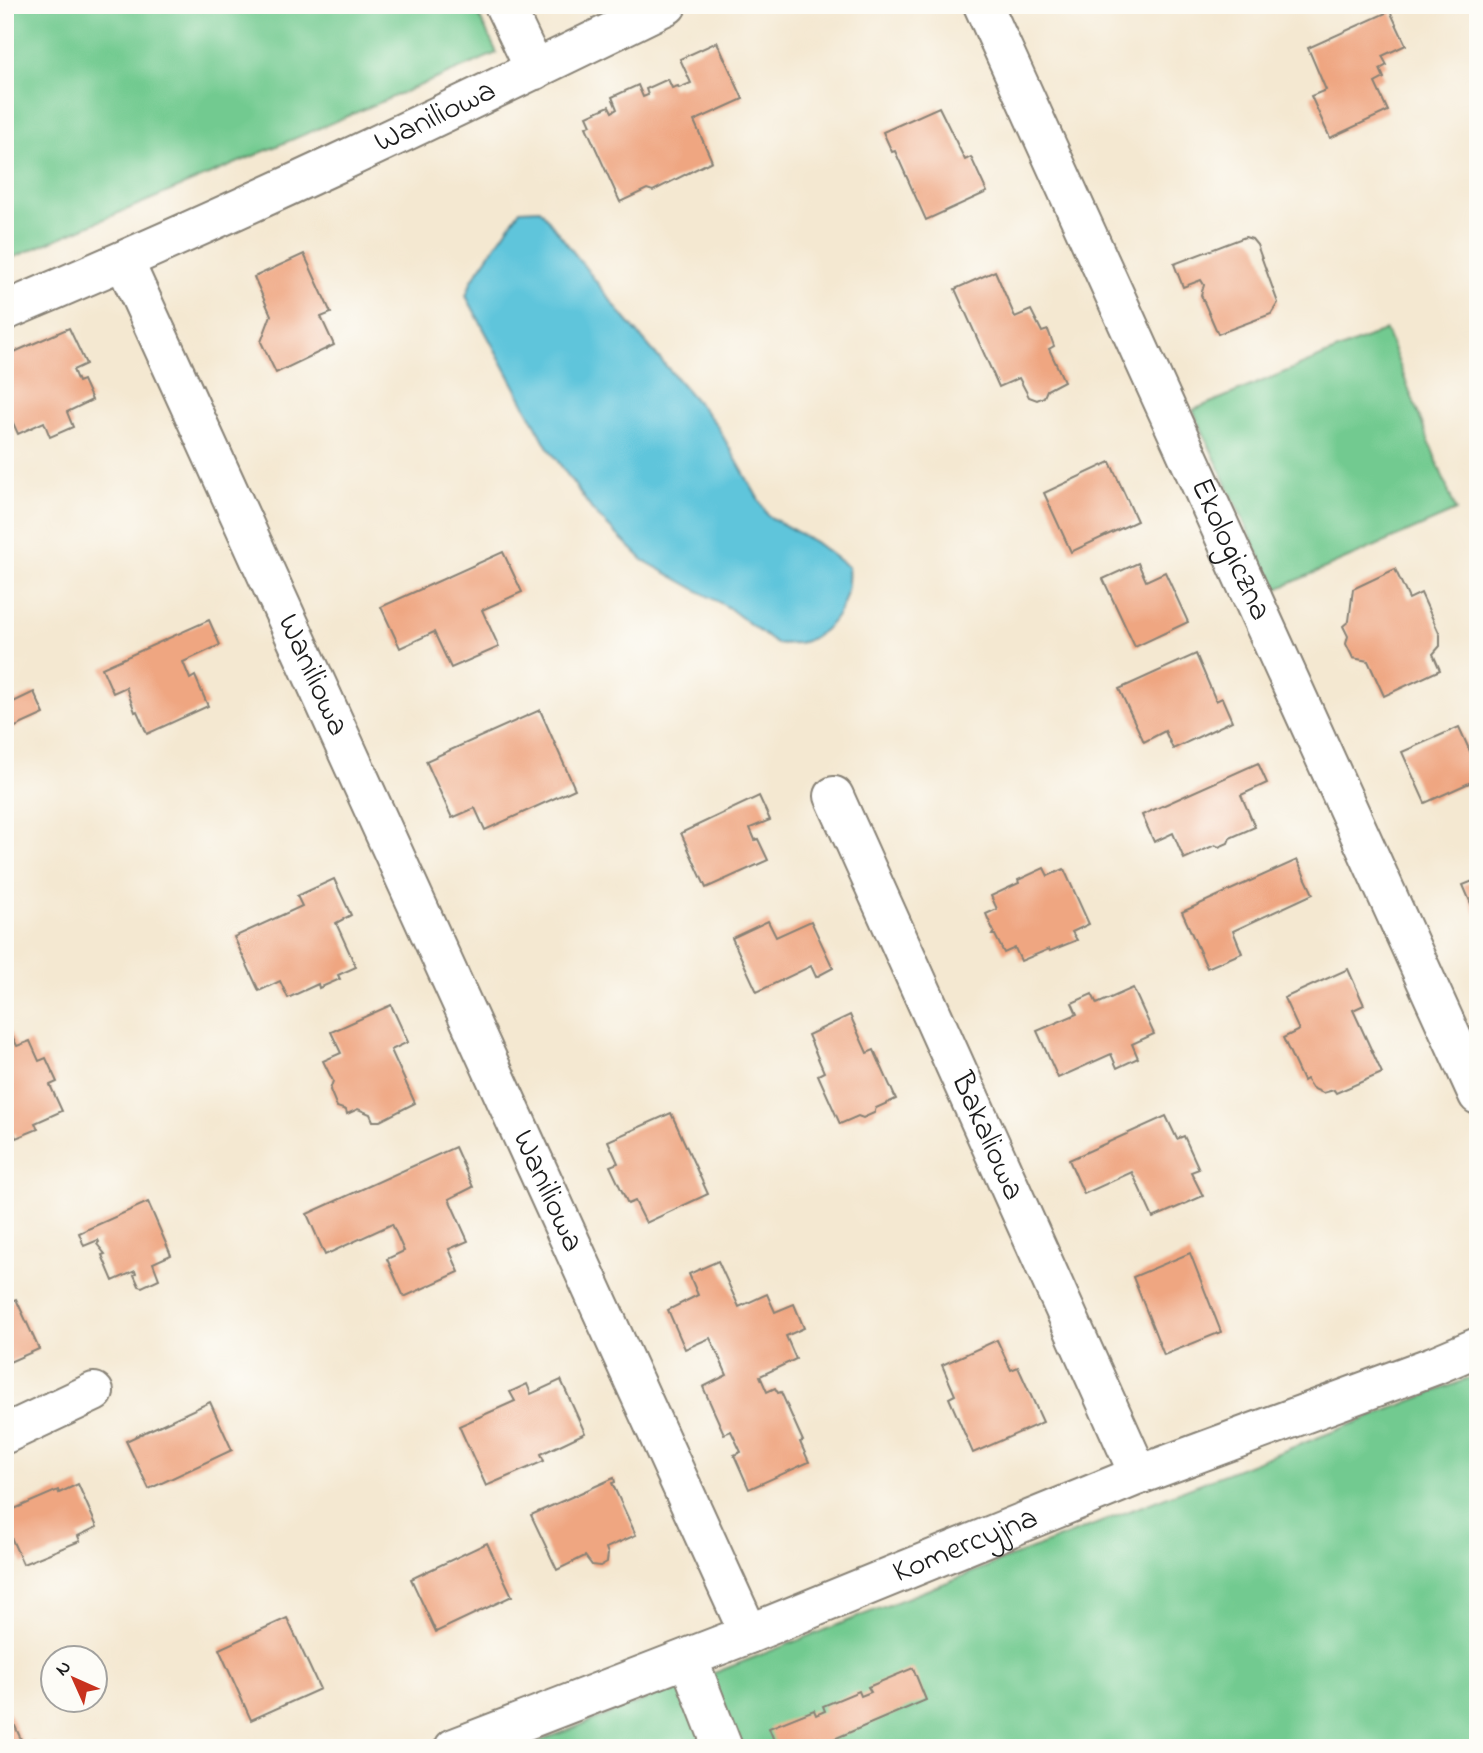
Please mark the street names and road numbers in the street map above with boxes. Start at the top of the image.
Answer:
street label: Waniliowa [367,68,504,166]
street label: Ekologiczna [1177,471,1283,628]
street label: Waniliowa [264,606,361,744]
street label: Bakaliowa [937,1064,1036,1208]
street label: Waniliowa [499,1122,596,1260]
street label: Komercyjna [886,1495,1045,1596]

